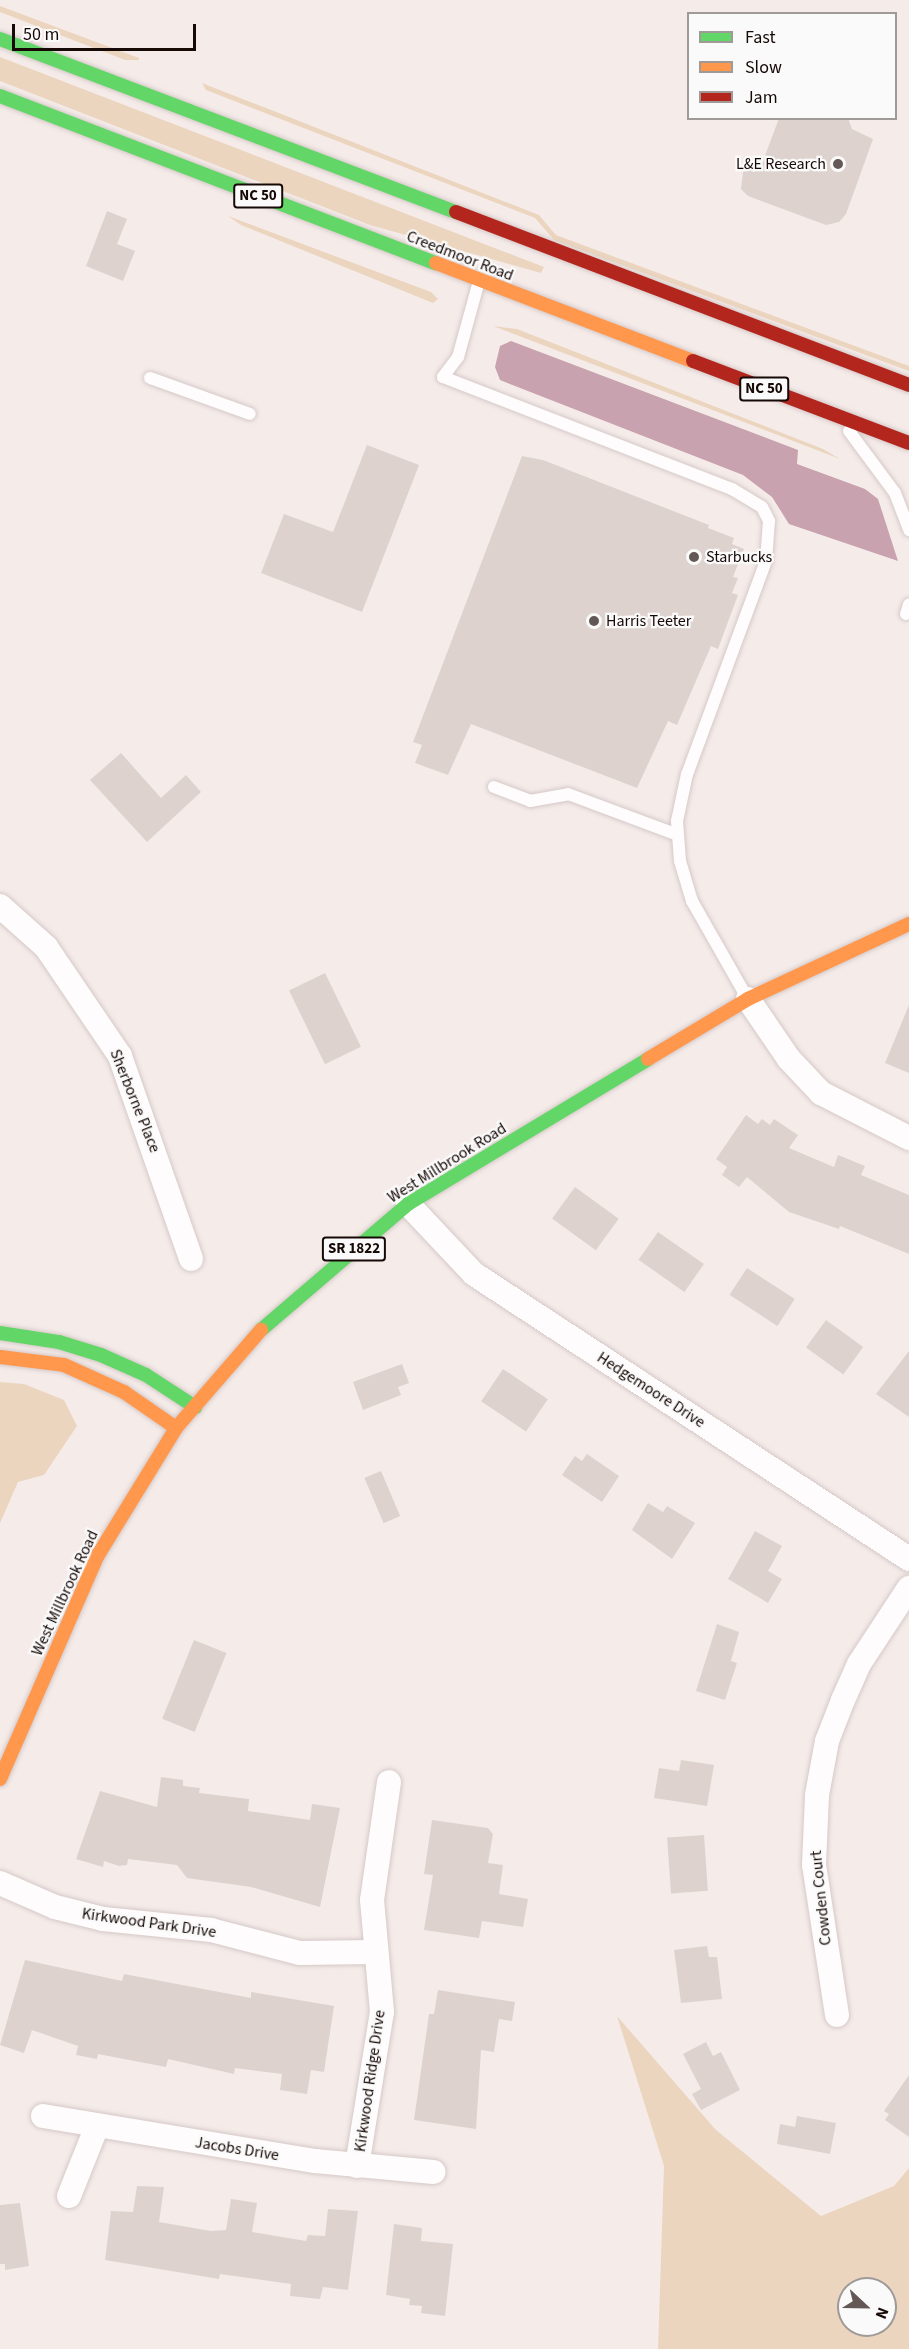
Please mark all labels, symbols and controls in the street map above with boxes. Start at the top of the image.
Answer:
scale bar [15,12,200,50]
legend [687,12,897,120]
text: 50 m [23,22,59,47]
text: Fast [745,25,776,50]
text: Slow [745,55,782,80]
text: Jam [745,85,778,110]
place label: L&E Research [736,154,826,174]
marker: L&E Research [831,157,845,171]
road number: NC 50 [232,184,284,208]
street label: Creedmoor Road [404,227,516,285]
road number: NC 50 [738,377,789,401]
place label: Starbucks [706,547,772,567]
marker: Starbucks [687,550,701,564]
place label: Harris Teeter [606,611,691,631]
marker: Harris Teeter [587,614,601,628]
street label: Sherborne Place [106,1047,164,1155]
street label: West Millbrook Road [384,1119,510,1207]
road number: SR 1822 [321,1237,387,1261]
street label: Hedgemoore Drive [593,1348,709,1432]
street label: West Millbrook Road [28,1527,102,1659]
street label: Cowden Court [806,1850,836,1946]
street label: Kirkwood Park Drive [81,1904,217,1942]
street label: Kirkwood Ridge Drive [351,2009,389,2153]
street label: Jacobs Drive [194,2133,280,2165]
north arrow [837,2277,897,2337]
text: N [870,2304,894,2322]

